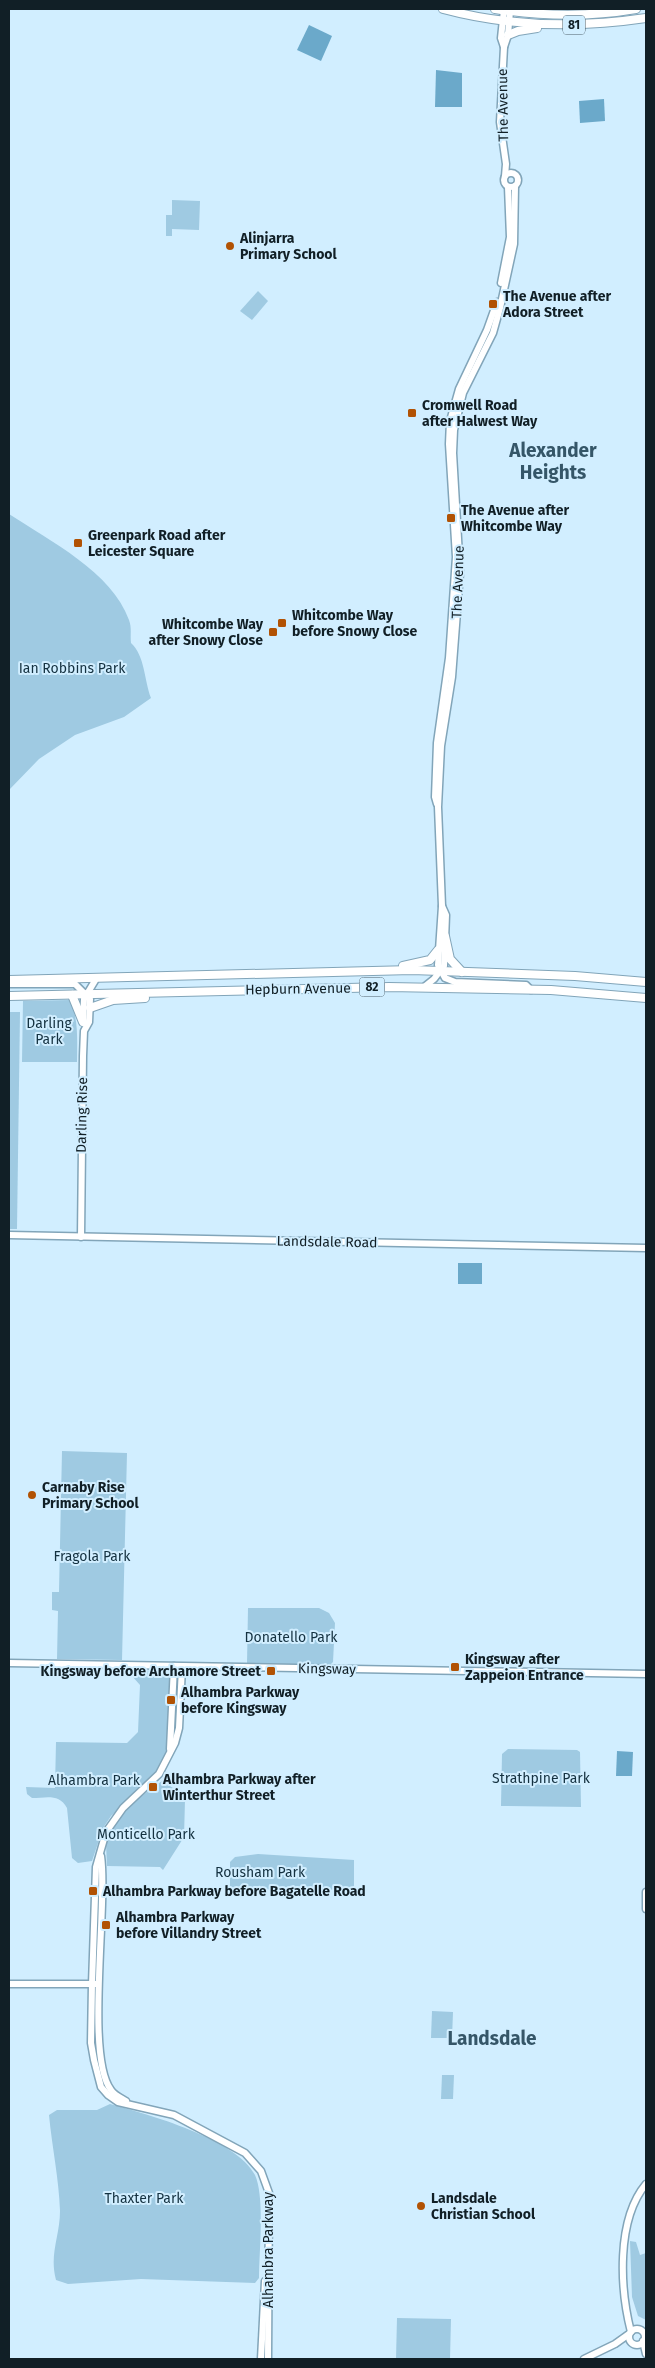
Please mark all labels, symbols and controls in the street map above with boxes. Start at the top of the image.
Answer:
road number: 81 [563,16,585,34]
street label: The Avenue [494,68,512,142]
place label: Alinjarra Primary School [239,230,338,263]
marker: Alinjarra Primary School [224,240,236,252]
place label: The Avenue after Adora Street [502,288,611,321]
marker: The Avenue after Adora Street [487,298,499,310]
place label: Cromwell Road after Halwest Way [422,397,538,430]
marker: Cromwell Road after Halwest Way [406,407,418,419]
district label: Alexander Heights [508,439,597,484]
place label: The Avenue after Whitcombe Way [461,502,569,535]
marker: The Avenue after Whitcombe Way [445,512,457,524]
place label: Greenpark Road after Leicester Square [88,527,226,560]
marker: Greenpark Road after Leicester Square [72,537,84,549]
street label: The Avenue [448,545,468,619]
place label: Whitcombe Way before Snowy Close [292,607,418,640]
place label: Whitcombe Way after Snowy Close [149,616,264,649]
marker: Whitcombe Way before Snowy Close [276,617,288,629]
marker: Whitcombe Way after Snowy Close [267,626,279,638]
park label: Ian Robbins Park [19,660,126,677]
road number: 82 [360,978,384,996]
street label: Hepburn Avenue [245,980,351,998]
park label: Darling Park [26,1015,72,1048]
street label: Darling Rise [73,1077,91,1153]
street label: Landsdale Road [276,1233,378,1251]
place label: Carnaby Rise Primary School [42,1479,140,1512]
marker: Carnaby Rise Primary School [26,1489,38,1501]
park label: Fragola Park [54,1548,131,1565]
park label: Donatello Park [244,1629,338,1646]
place label: Kingsway after Zappeion Entrance [465,1651,584,1684]
street label: Kingsway [298,1660,356,1678]
marker: Kingsway after Zappeion Entrance [449,1661,461,1673]
place label: Kingsway before Archamore Street [41,1663,262,1680]
marker: Kingsway before Archamore Street [265,1665,277,1677]
place label: Alhambra Parkway before Kingsway [180,1684,300,1717]
marker: Alhambra Parkway before Kingsway [165,1694,177,1706]
park label: Strathpine Park [492,1770,591,1787]
place label: Alhambra Parkway after Winterthur Street [162,1771,316,1804]
park label: Alhambra Park [48,1772,141,1789]
marker: Alhambra Parkway after Winterthur Street [147,1781,159,1793]
park label: Monticello Park [97,1826,196,1843]
park label: Rousham Park [215,1864,306,1881]
place label: Alhambra Parkway before Bagatelle Road [102,1883,366,1900]
marker: Alhambra Parkway before Bagatelle Road [87,1885,99,1897]
place label: Alhambra Parkway before Villandry Street [115,1909,262,1942]
marker: Alhambra Parkway before Villandry Street [100,1919,112,1931]
district label: Landsdale [447,2027,537,2050]
park label: Thaxter Park [105,2190,184,2207]
place label: Landsdale Christian School [431,2190,536,2223]
street label: Alhambra Parkway [260,2192,277,2308]
marker: Landsdale Christian School [415,2200,427,2212]

